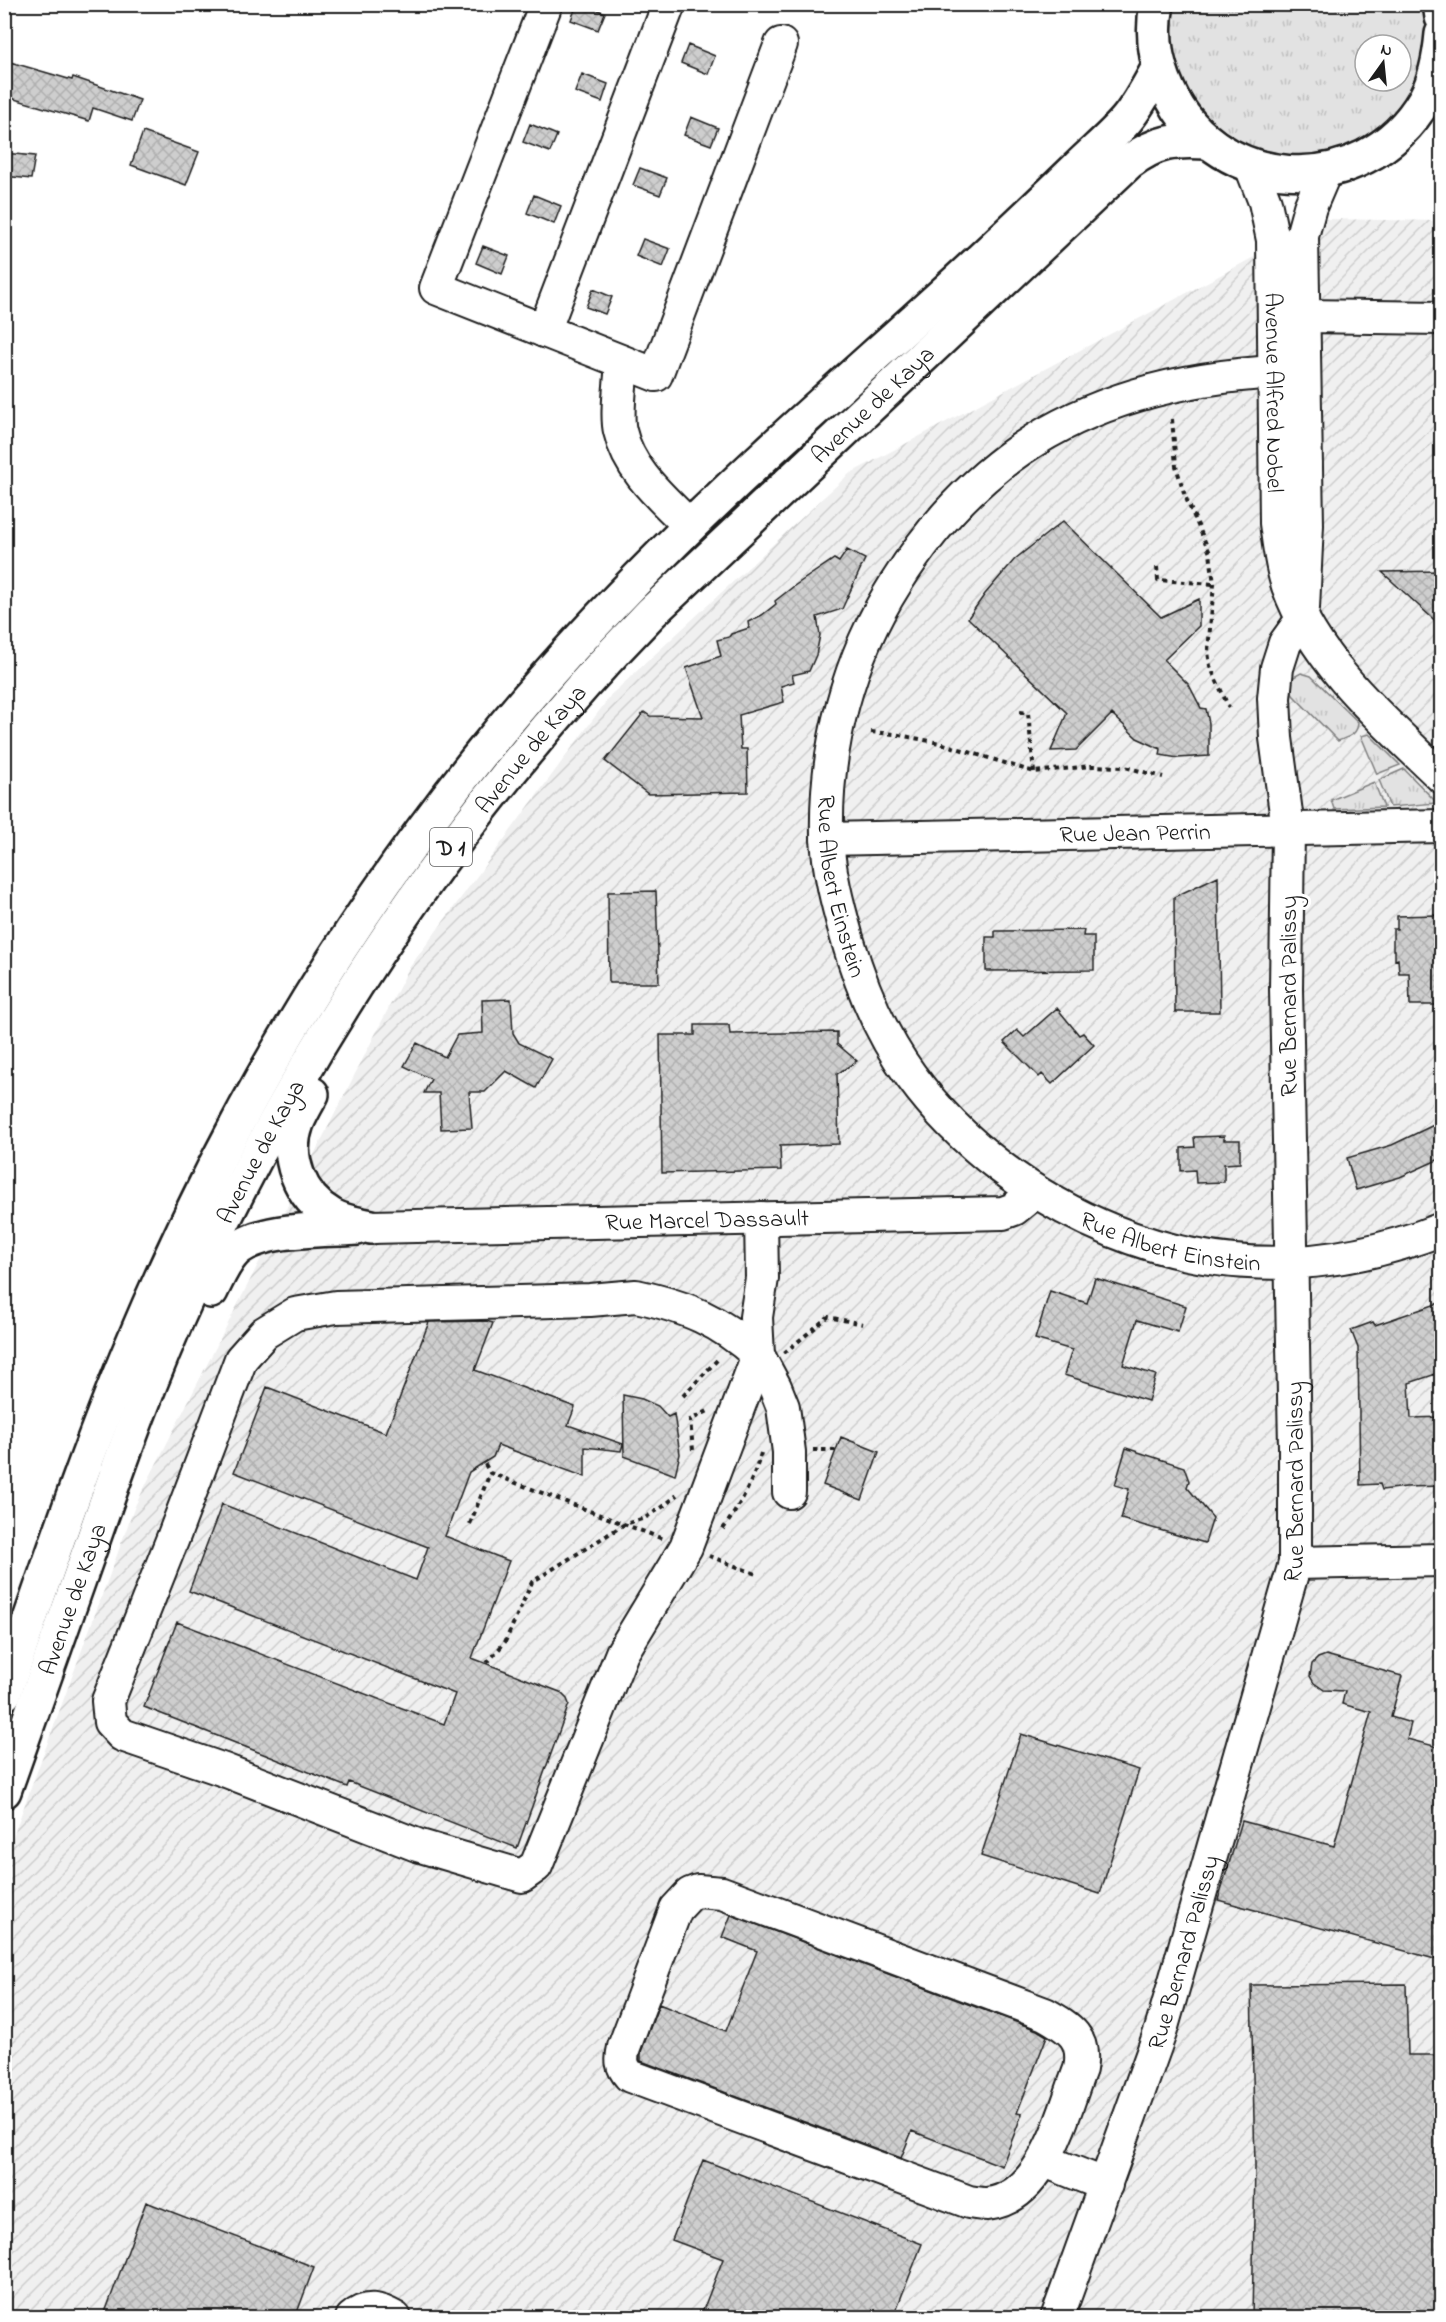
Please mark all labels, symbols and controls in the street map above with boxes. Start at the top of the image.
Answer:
north arrow [1353,33,1413,93]
text: N [1378,37,1395,63]
street label: Avenue Alfred Nobel [1254,292,1291,493]
street label: Avenue de Kaya [804,339,944,473]
street label: Avenue de Kaya [468,678,596,822]
street label: Rue Albert Einstein [807,794,873,983]
street label: Rue Jean Perrin [1059,816,1211,854]
road number: D 1 [430,828,472,866]
street label: Rue Bernard Palissy [1273,895,1309,1097]
street label: Avenue de Kaya [210,1074,315,1231]
street label: Rue Marcel Dassault [605,1202,809,1242]
street label: Rue Albert Einstein [1073,1204,1261,1282]
street label: Rue Bernard Palissy [1275,1381,1315,1588]
street label: Avenue de Kaya [32,1519,118,1680]
street label: Rue Bernard Palissy [1140,1851,1231,2056]

